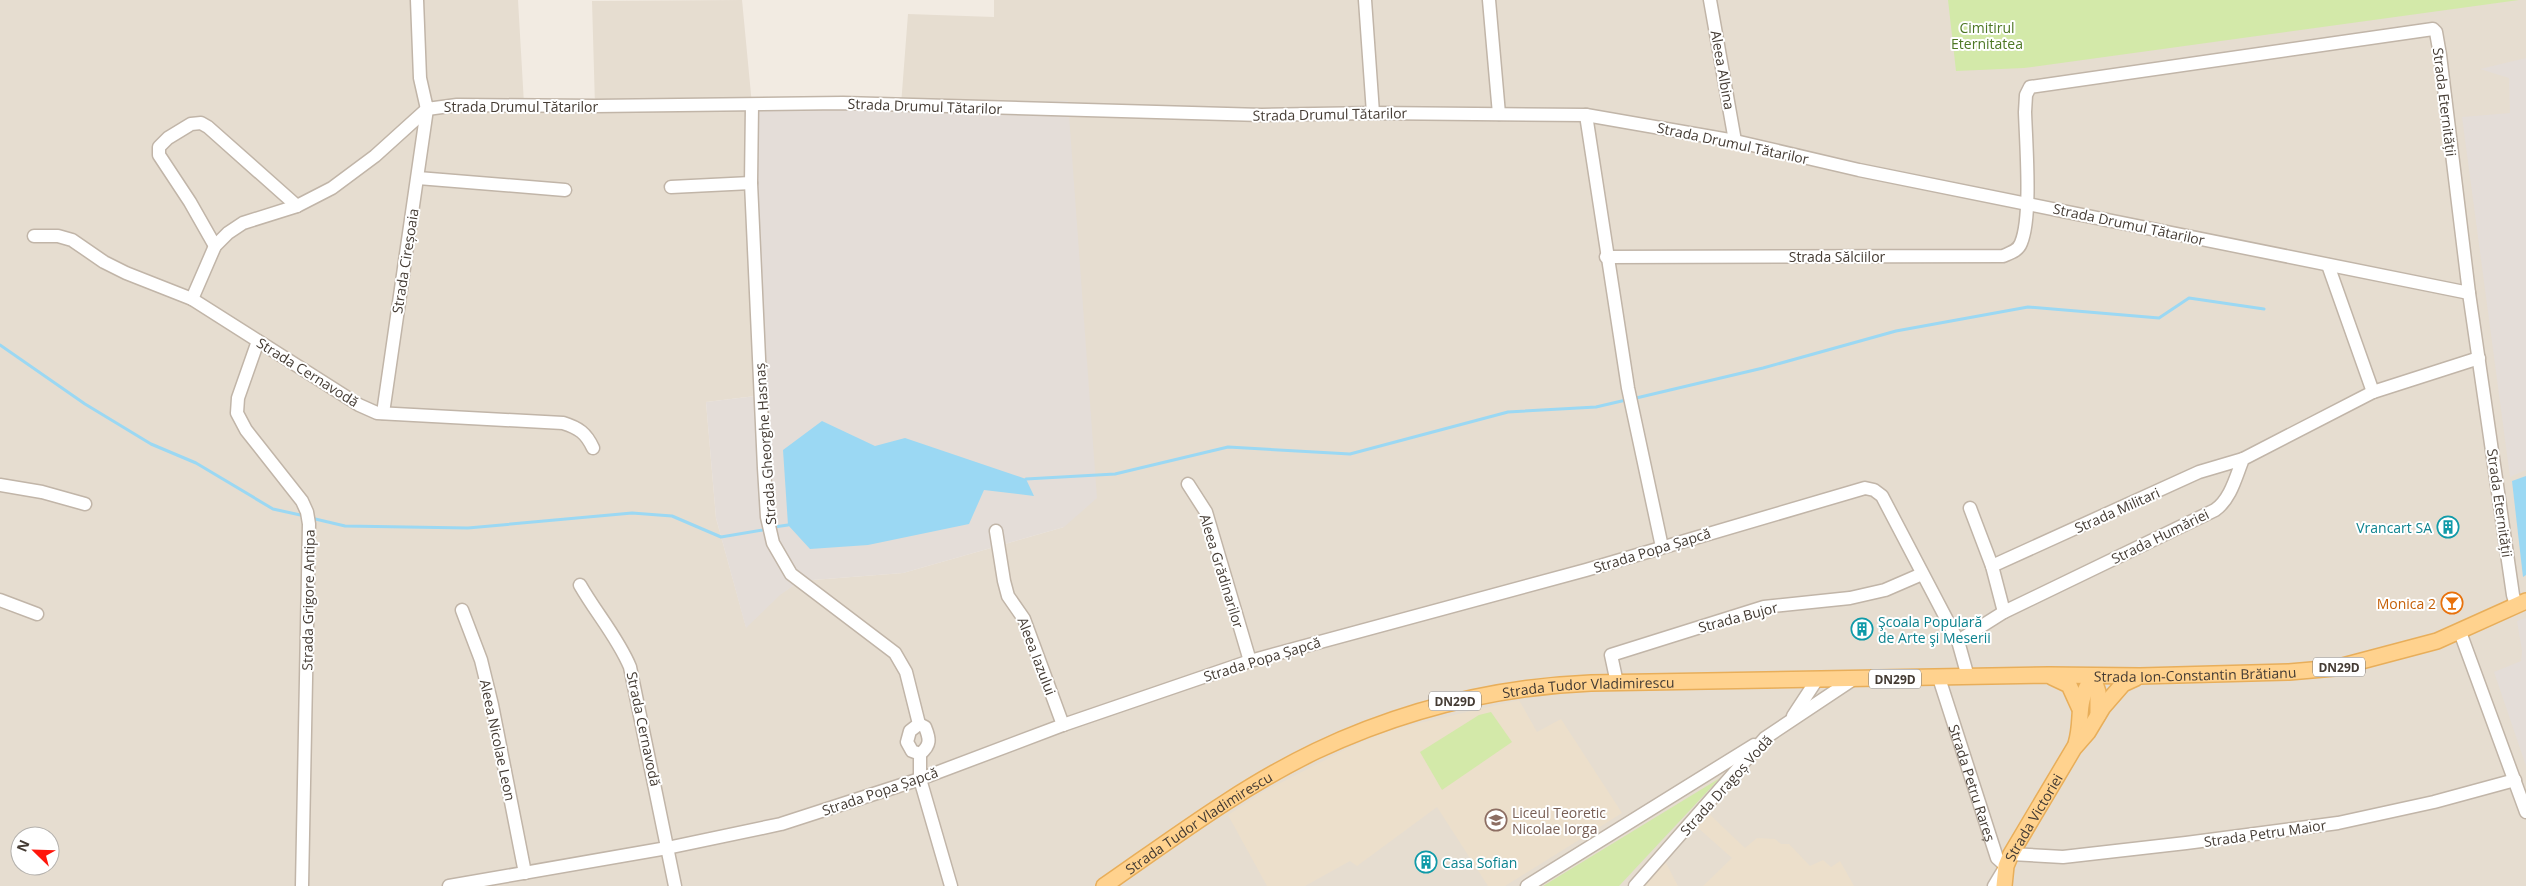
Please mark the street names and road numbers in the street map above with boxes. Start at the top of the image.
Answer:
street label: Aleea Albina [1707,29,1739,111]
street label: Strada Eternității [2429,47,2461,157]
street label: Strada Drumul Tătarilor [847,94,1003,118]
street label: Strada Drumul Tătarilor [444,97,599,116]
street label: Strada Drumul Tătarilor [1253,103,1408,125]
street label: Strada Drumul Tătarilor [1655,118,1811,168]
street label: Strada Drumul Tătarilor [2051,199,2207,249]
street label: Strada Cireșoaia [387,207,423,315]
street label: Strada Sălciilor [1789,247,1886,266]
street label: Strada Cernavodă [253,333,363,411]
street label: Strada Gheorghe Hasnaș [750,362,780,526]
street label: Strada Eternității [2483,447,2517,559]
street label: Strada Militari [2071,483,2163,537]
street label: Strada Humăriei [2108,504,2212,568]
street label: Aleea Grădinarilor [1196,512,1249,631]
street label: Strada Popa Șapcă [1591,523,1713,577]
street label: Strada Grigore Antipa [297,529,319,671]
street label: Strada Bujor [1696,597,1780,637]
street label: Aleea Iazului [1013,614,1061,698]
street label: Strada Popa Șapcă [1201,632,1323,686]
road number: DN29D [2313,658,2365,676]
street label: Strada Ion-Constantin Brătianu [2094,662,2297,686]
street label: Strada Cernavodă [623,670,665,788]
road number: DN29D [1869,670,1921,689]
street label: Strada Tudor Vladimirescu [1501,672,1675,702]
street label: Aleea Nicolae Leon [476,678,520,802]
road number: DN29D [1429,691,1481,710]
street label: Strada Petru Rareș [1945,722,2001,844]
street label: Strada Dragoș Vodă [1676,731,1776,839]
street label: Strada Popa Șapcă [819,762,941,820]
street label: Strada Tudor Vladimirescu [1121,767,1275,878]
street label: Strada Victoriei [2000,770,2066,864]
street label: Strada Petru Maior [2203,815,2328,851]

